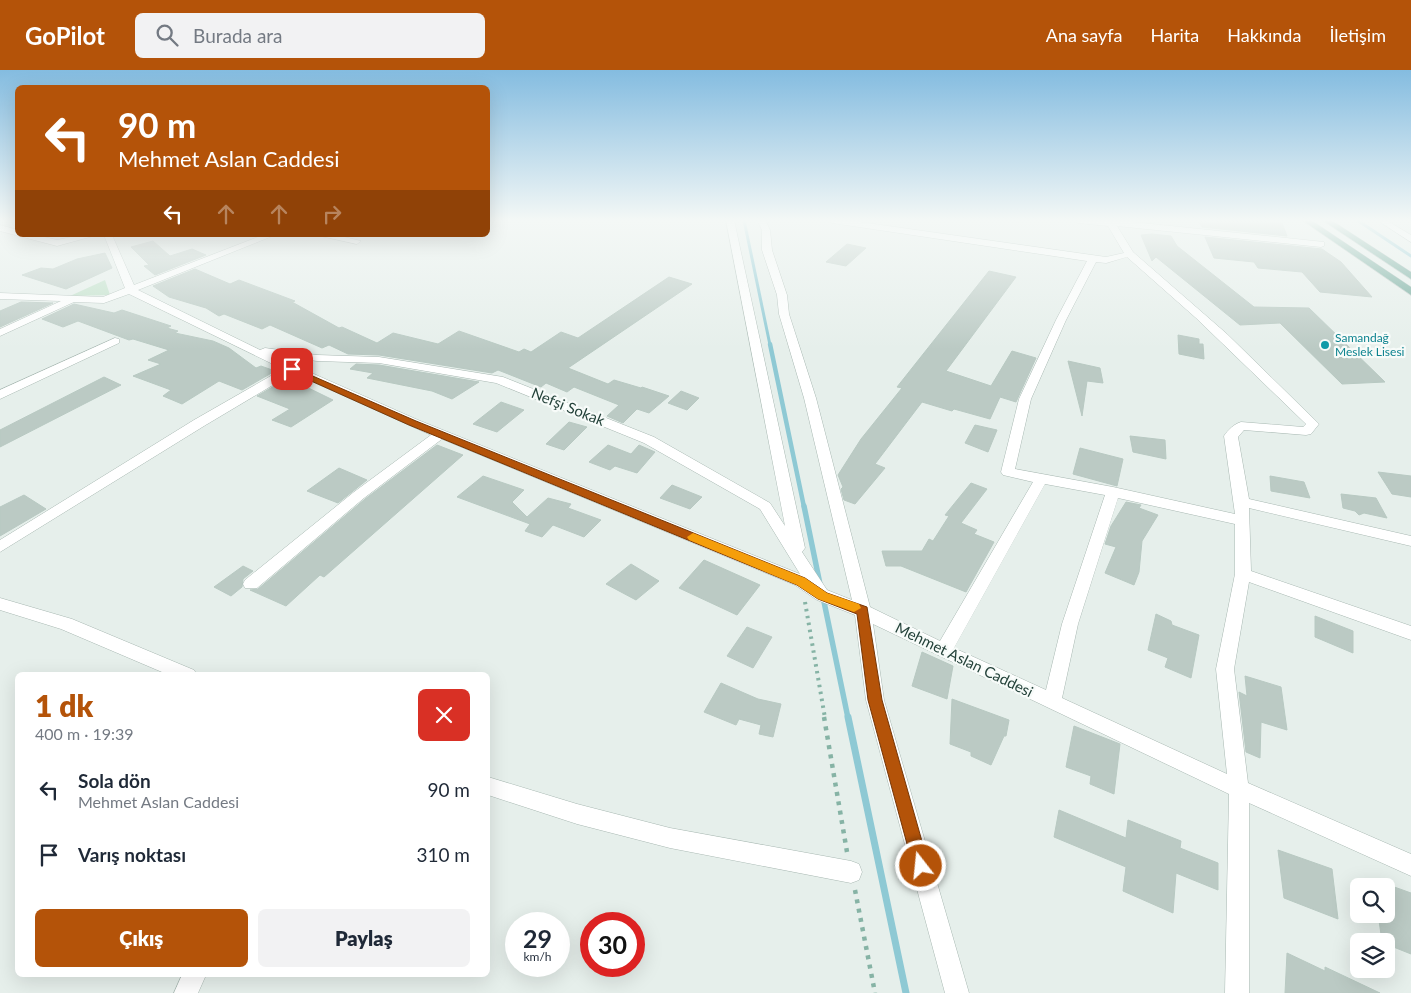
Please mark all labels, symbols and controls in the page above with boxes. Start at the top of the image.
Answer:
search box [135,13,485,58]
text: GoPilot [25,21,105,50]
icon: search [153,21,181,49]
text: Burada ara [193,24,283,47]
text: Ana sayfa [1046,24,1123,46]
text: Harita [1151,24,1199,46]
text: Hakkında [1227,24,1301,46]
text: İletişim [1329,24,1386,46]
text: 90 m [118,103,196,145]
icon: left [35,105,100,170]
text: Mehmet Aslan Caddesi [118,145,340,172]
icon: left [159,200,187,228]
icon: ahead [212,200,240,228]
icon: ahead [265,200,293,228]
icon: right [318,200,346,228]
place label: Samandağ Meslek Lisesi [1335,330,1405,359]
marker: Samandağ Meslek Lisesi [1319,339,1331,351]
pin [271,348,313,390]
icon: arrive [278,355,306,383]
street label: Nefşi Sokak [529,383,608,429]
street label: Mehmet Aslan Caddesi [893,618,1036,700]
text: 1 dk [35,687,93,723]
button: close [418,689,470,741]
text: 400 m · 19:39 [35,724,134,743]
text: Sola dön [78,769,151,792]
icon: left [35,776,63,804]
text: 90 m [427,778,470,801]
text: Mehmet Aslan Caddesi [78,792,239,811]
position arrow [894,839,946,891]
icon: arrive [35,841,63,869]
text: Varış noktası [78,843,186,866]
text: 310 m [416,843,470,866]
map controls [1350,878,1395,978]
button: search [1350,878,1395,923]
button: Çıkış [35,909,248,967]
button: Paylaş [258,909,470,967]
speed limit sign: 30 [580,912,645,977]
text: 29 [523,923,552,953]
button: layers [1350,933,1395,978]
text: km/h [523,949,552,964]

